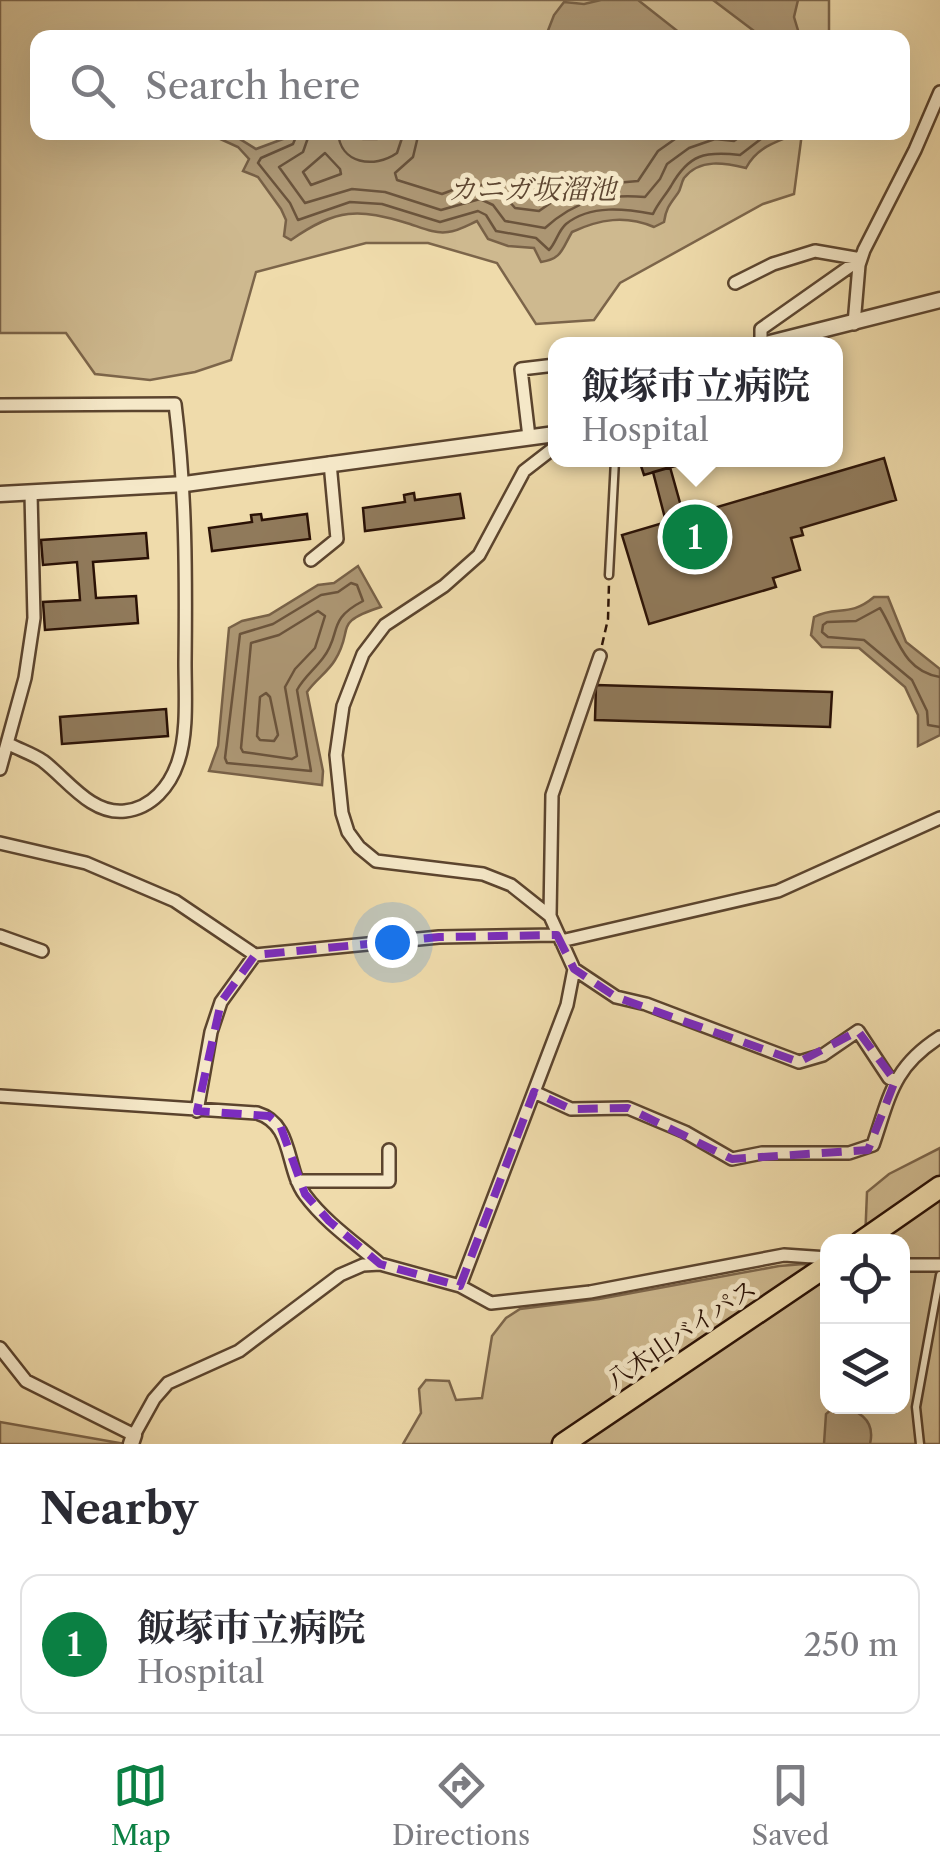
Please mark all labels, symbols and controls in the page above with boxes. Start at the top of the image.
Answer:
search box [30,30,910,140]
icon: search [65,58,120,113]
text: Search here [145,62,360,109]
water label: カニガ坂溜池 [448,172,619,206]
popup [548,337,843,467]
text: 飯塚市立病院 [581,362,810,409]
text: Hospital [581,410,709,449]
pin: 1 [662,500,728,574]
your location [367,917,418,968]
map controls [820,1234,910,1414]
button: locate [820,1234,910,1324]
street label: 八木山バイパス [600,1273,762,1396]
button: layers [820,1324,910,1414]
text: Nearby [40,1483,198,1535]
text: 飯塚市立病院 [137,1604,365,1651]
text: 1 [67,1625,82,1664]
text: 250 m [804,1625,898,1664]
text: Hospital [137,1652,264,1691]
tab: Map [111,1758,171,1852]
tab: Directions [392,1758,530,1852]
tab: Saved [752,1758,829,1852]

